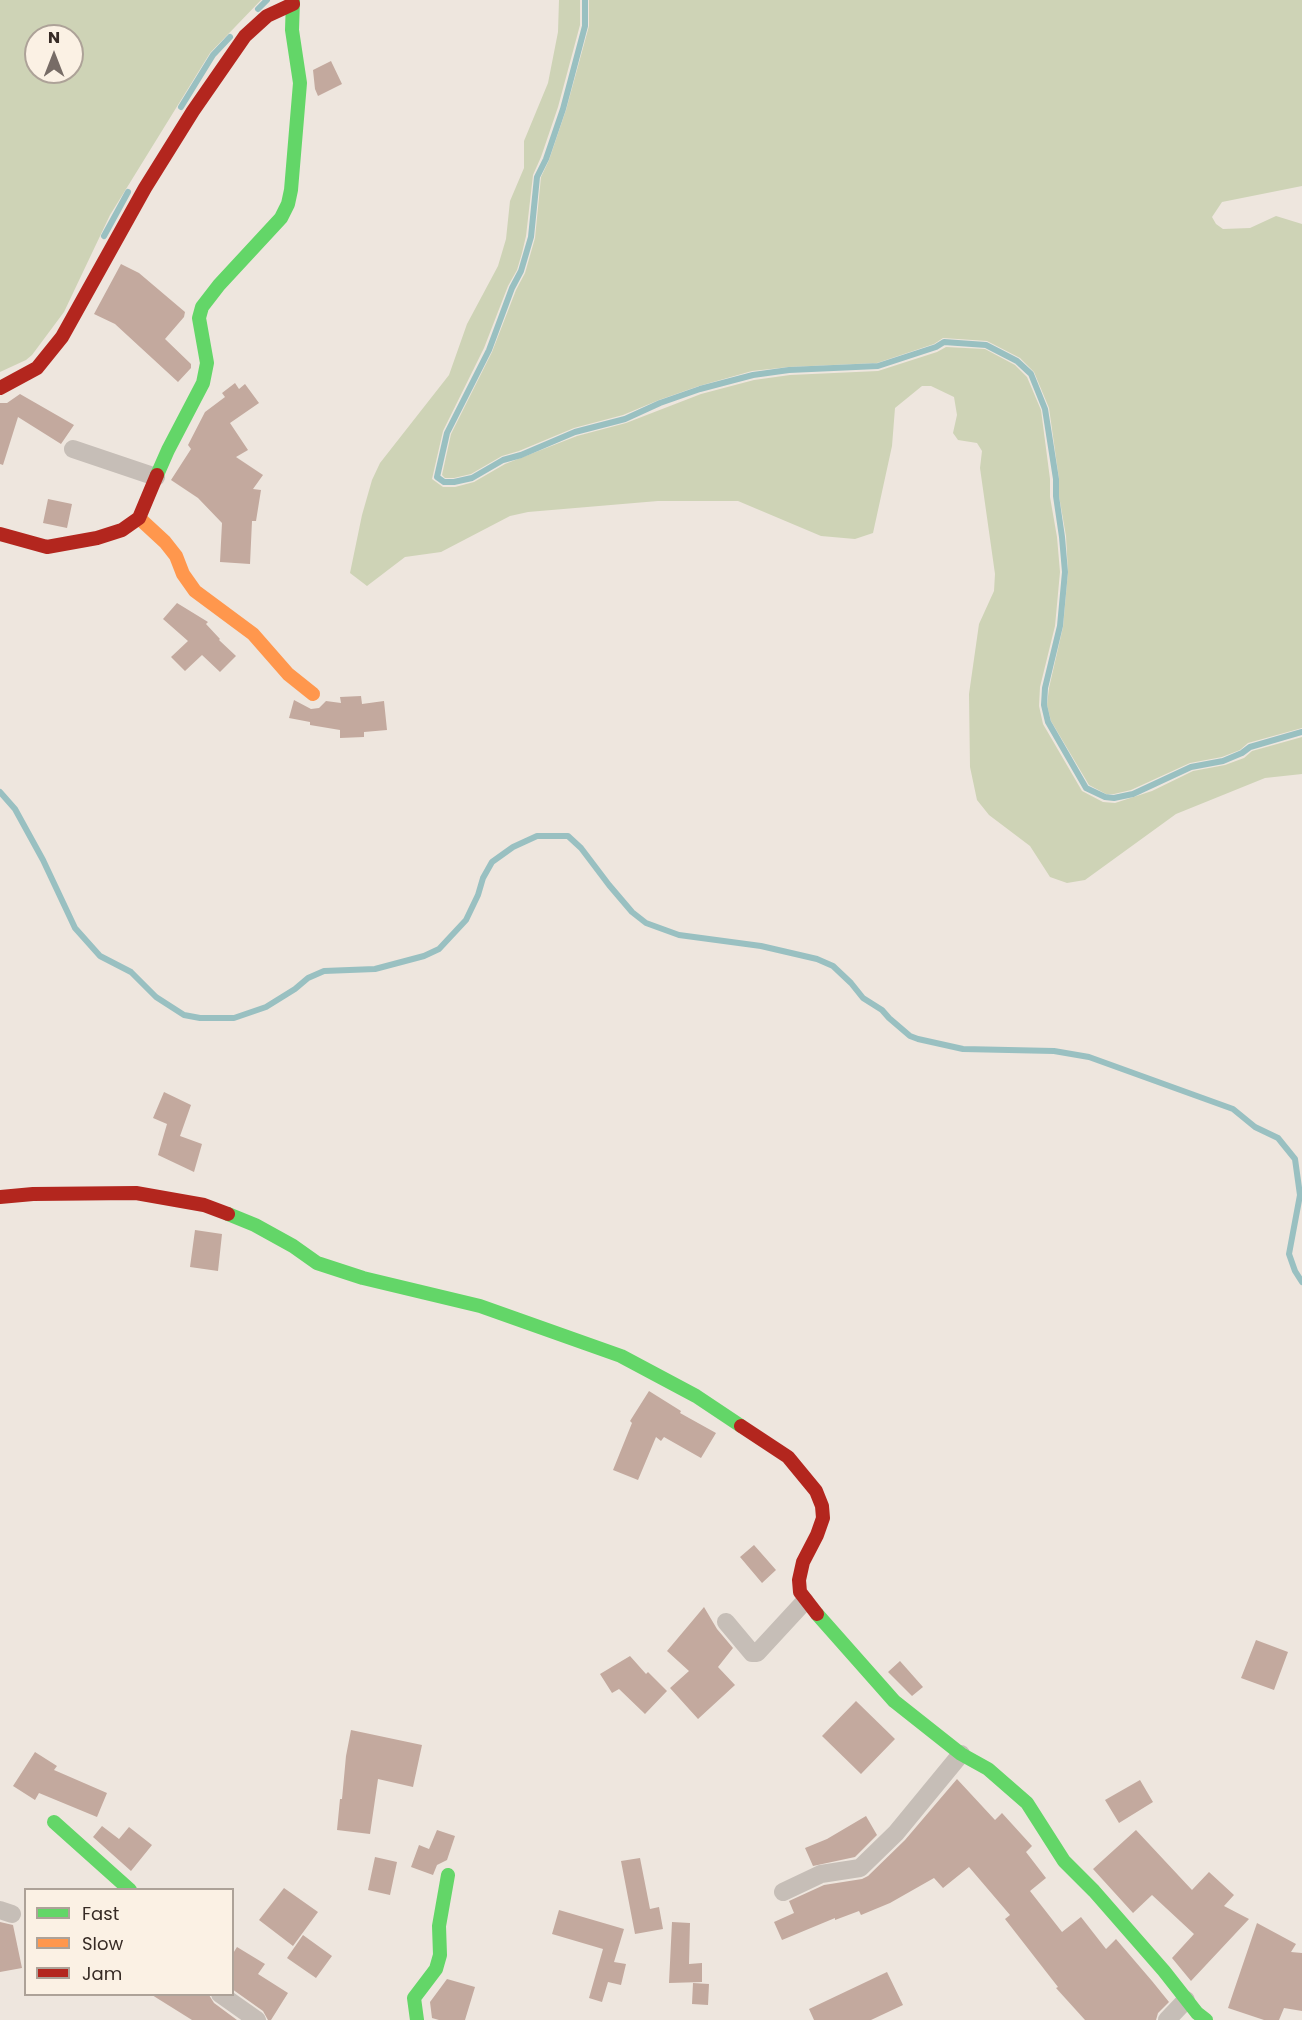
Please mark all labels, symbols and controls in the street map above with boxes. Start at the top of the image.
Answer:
north arrow [24,24,84,84]
text: N [48,26,60,49]
legend [24,1888,234,1996]
text: Fast [82,1901,119,1926]
text: Slow [82,1931,123,1956]
text: Jam [82,1961,122,1986]

